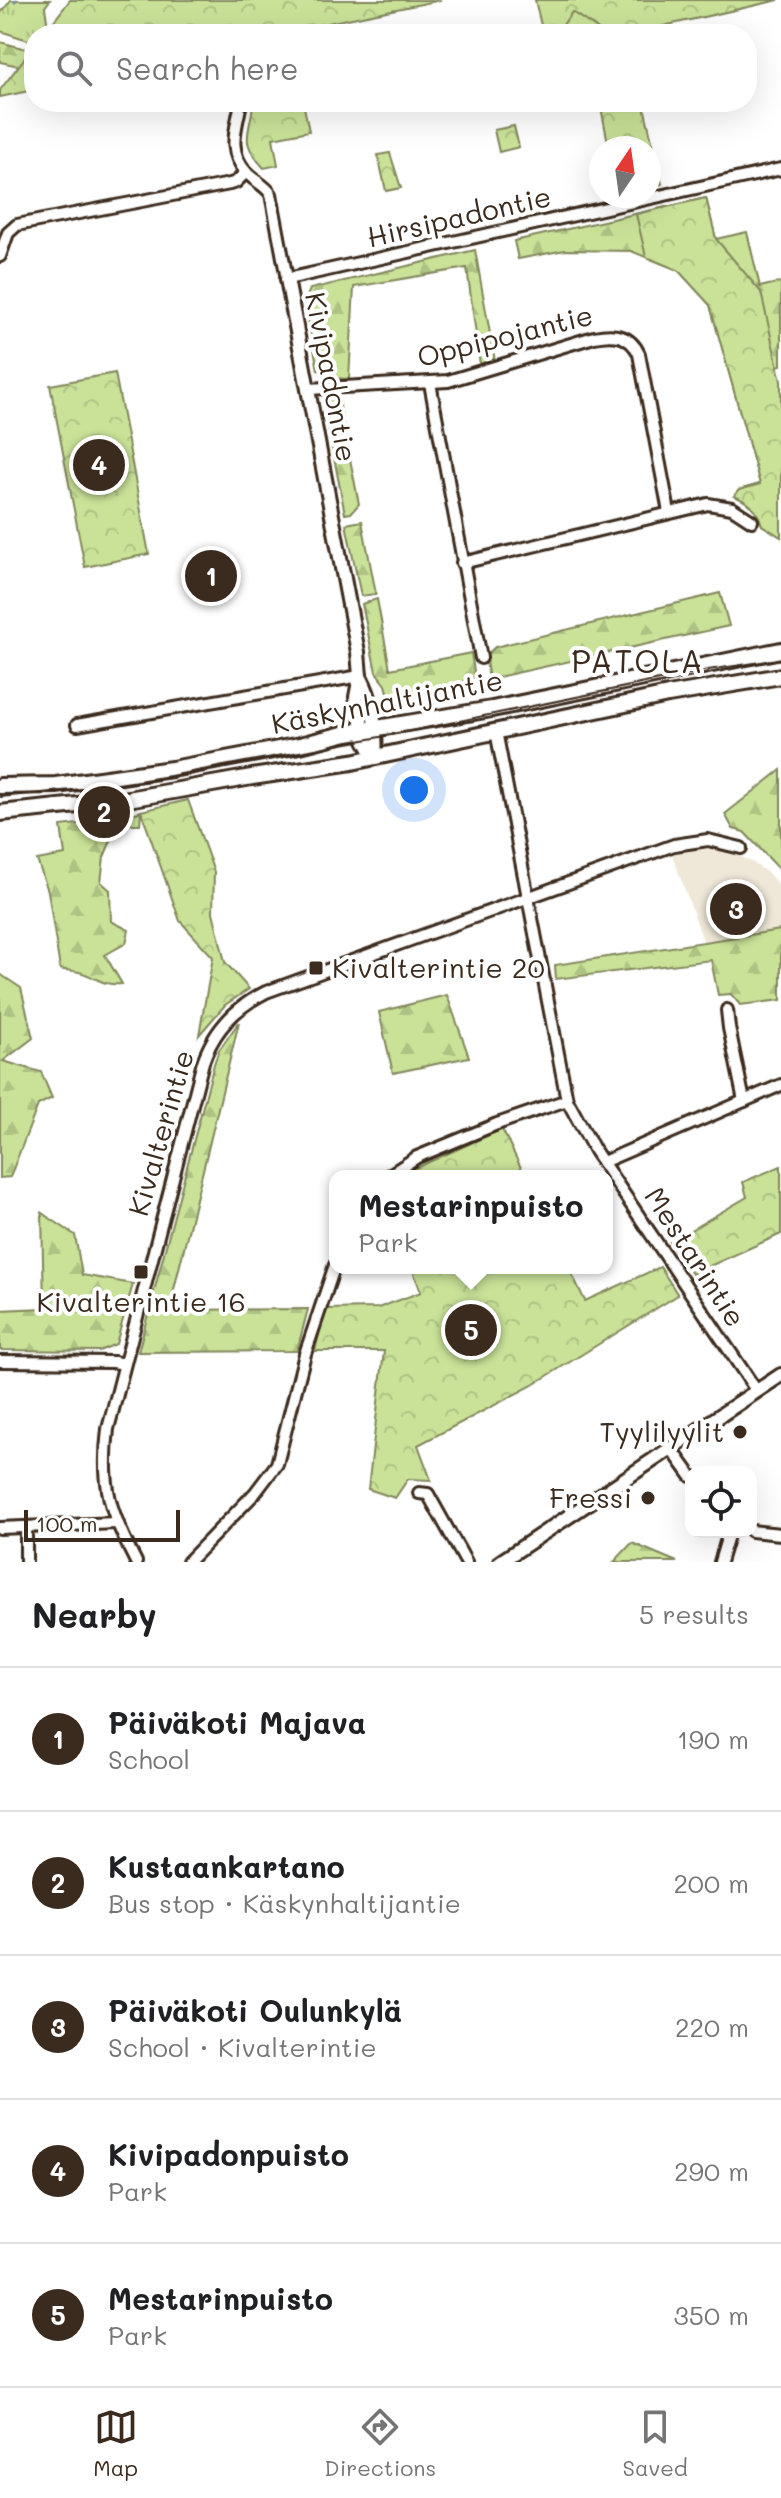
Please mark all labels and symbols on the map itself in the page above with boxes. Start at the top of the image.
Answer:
north arrow [589,136,661,208]
street label: Hirsipadontie [363,177,554,255]
street label: Kivipadontie [298,289,366,465]
street label: Oppipojantie [413,296,596,374]
pin: 4 [73,435,125,495]
pin: 1 [185,546,237,606]
district label: PATOLA [571,639,705,681]
street label: Käskynhaltijantie [268,661,505,741]
your location [394,770,434,810]
pin: 2 [78,782,130,842]
pin: 3 [710,879,762,939]
place label: Kivalterintie 20 [332,949,545,985]
marker: Kivalterintie 20 [307,959,325,977]
street label: Kivalterintie [119,1046,201,1220]
street label: Mestarintie [637,1180,754,1333]
marker: Kivalterintie 16 [132,1263,150,1281]
place label: Kivalterintie 16 [36,1283,246,1319]
pin: 5 [445,1300,497,1360]
place label: Tyylilyylit [599,1413,724,1449]
marker: Tyylilyylit [731,1423,749,1441]
place label: Fressi [549,1479,632,1515]
marker: Fressi [639,1489,657,1507]
scale bar [24,1506,180,1542]

